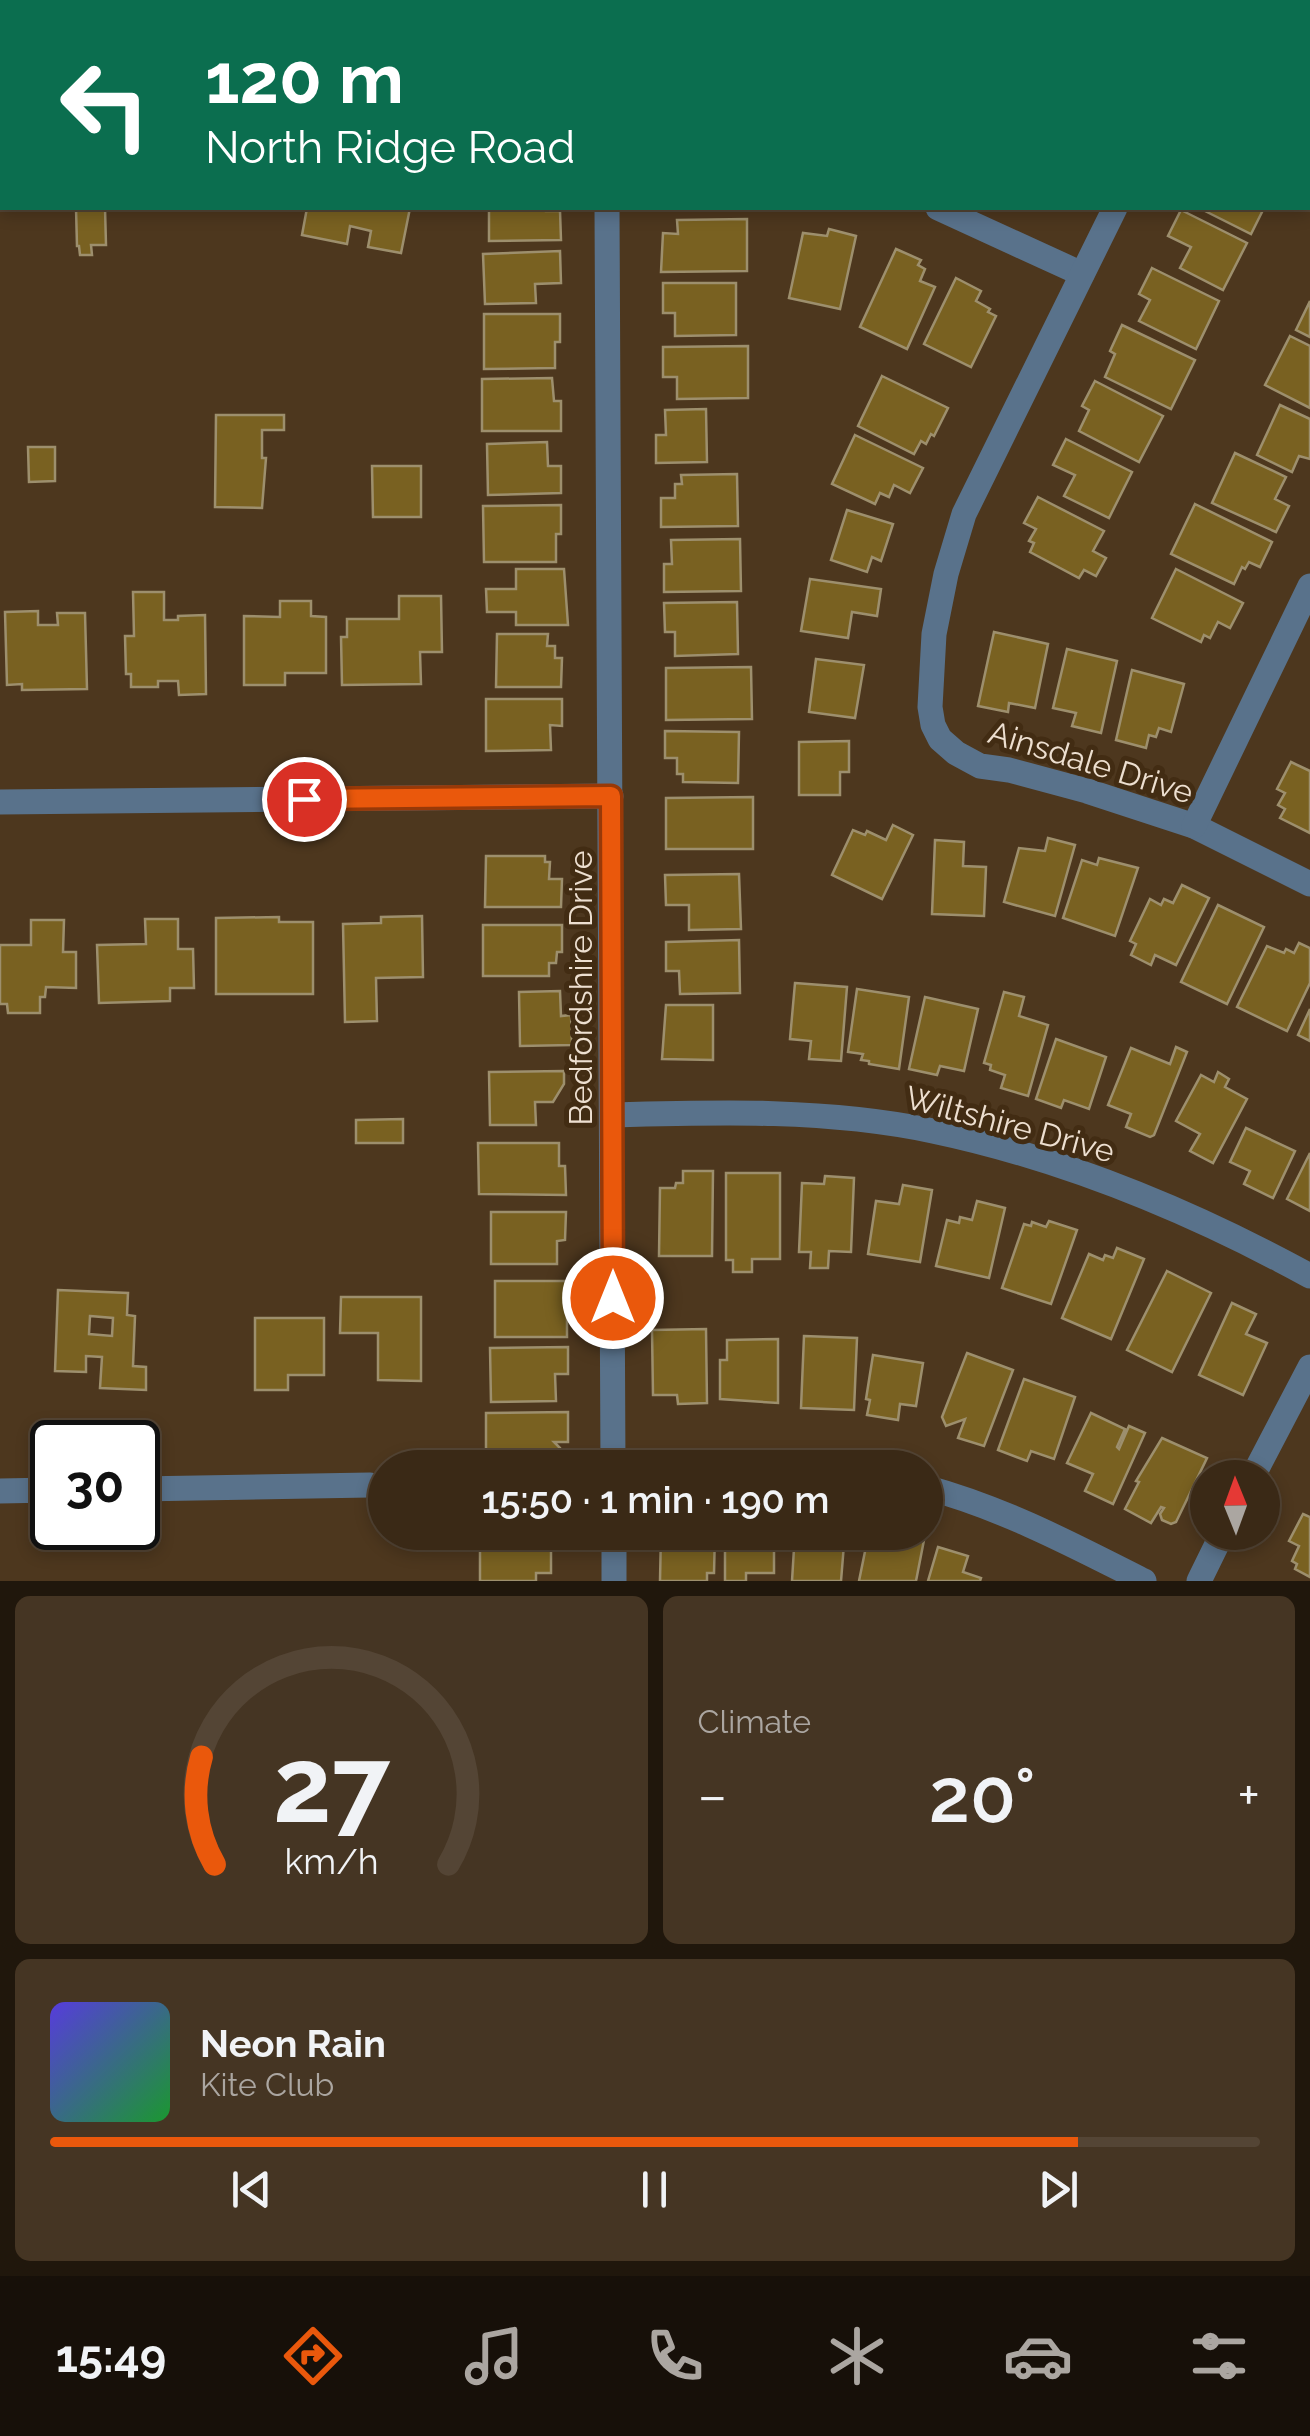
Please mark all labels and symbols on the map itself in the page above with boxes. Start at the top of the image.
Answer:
street label: Ainsdale Drive [984,713,1198,811]
pin [262,757,347,842]
street label: Bedfordshire Drive [562,851,599,1125]
street label: Wiltshire Drive [901,1078,1119,1170]
position arrow [561,1246,665,1350]
speed limit sign: 30 [30,1420,160,1550]
north arrow [1190,1460,1280,1550]

